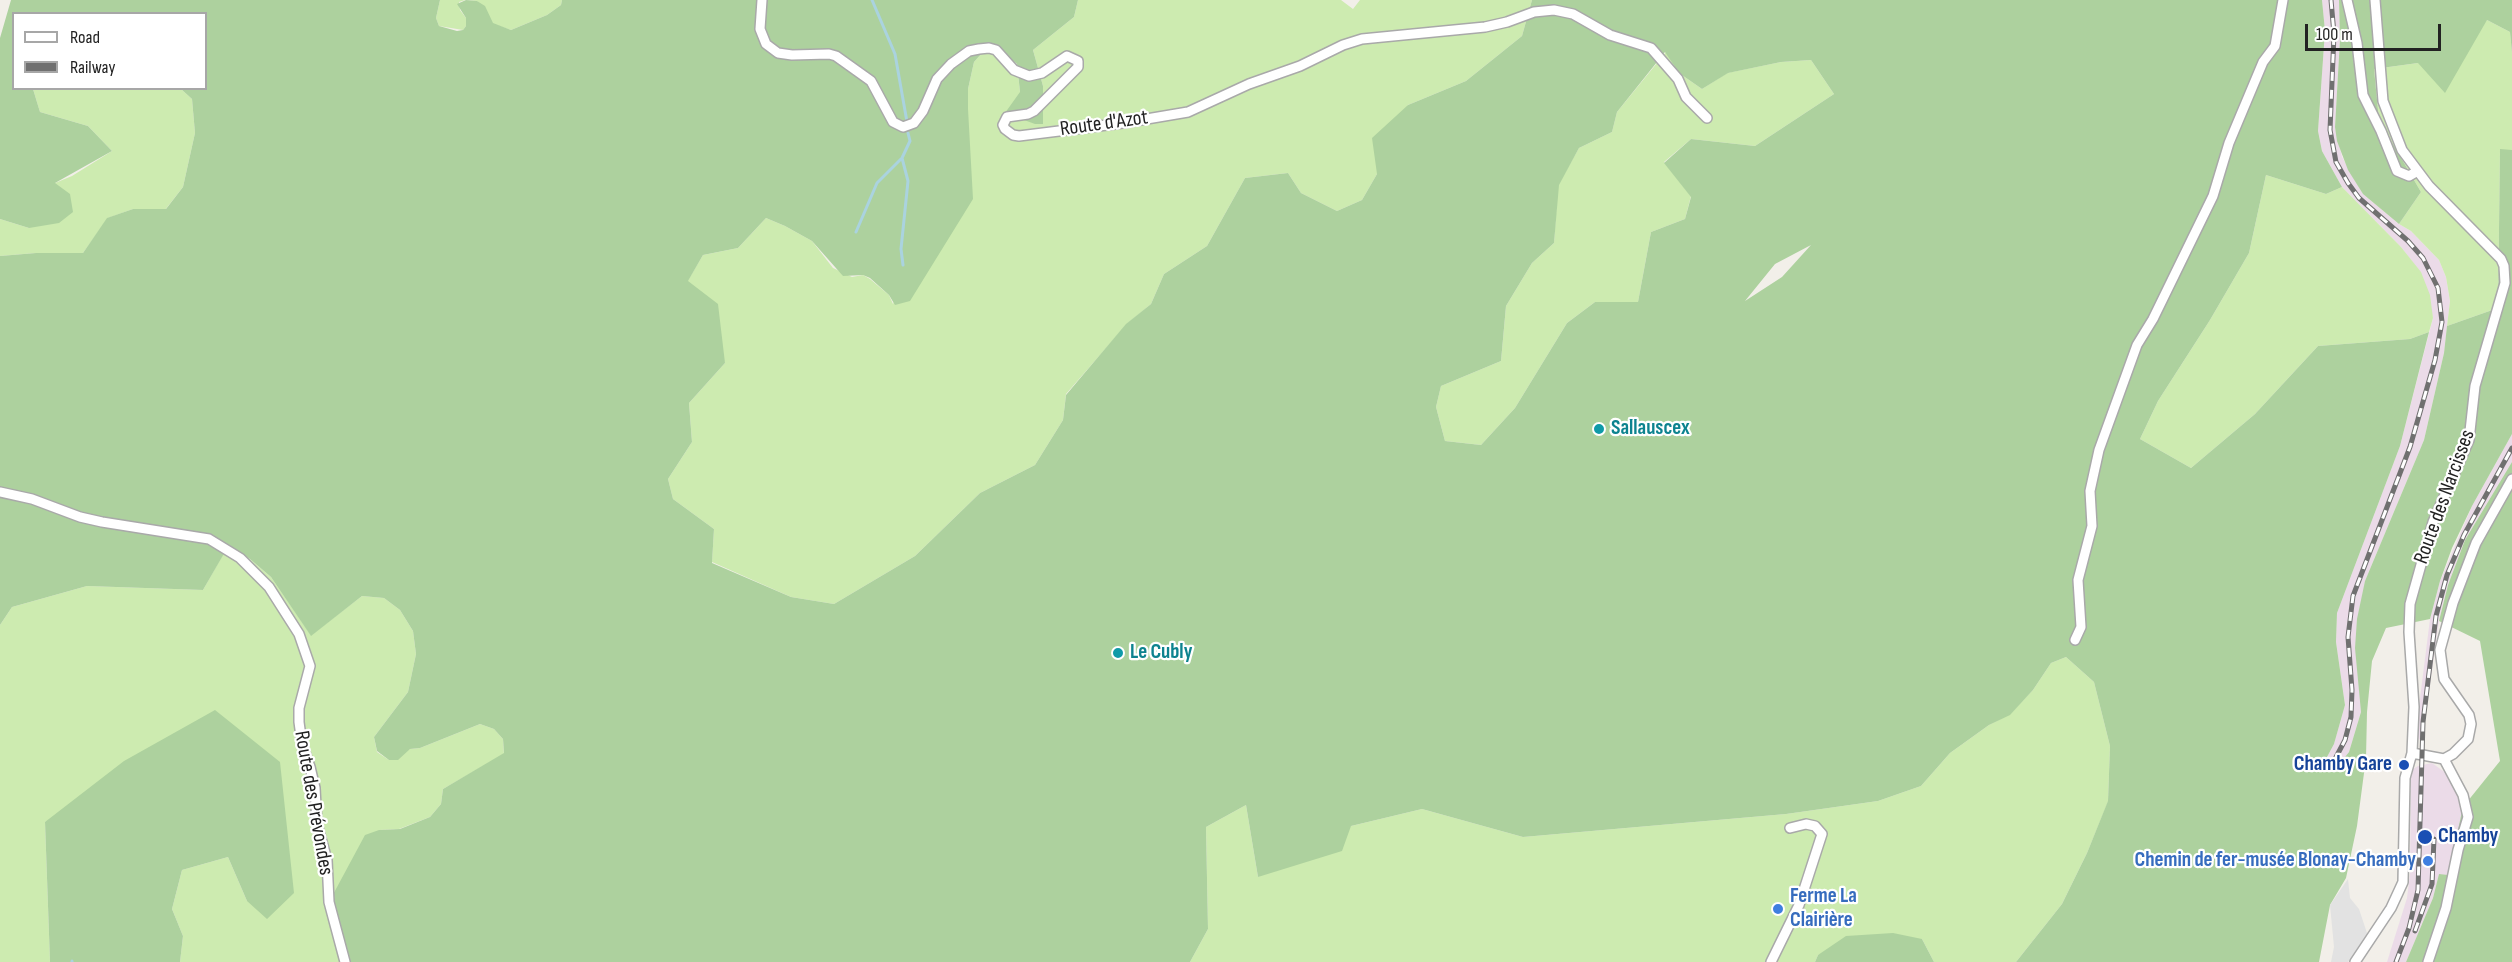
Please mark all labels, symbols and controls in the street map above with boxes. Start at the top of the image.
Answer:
legend [12,12,207,90]
scale bar [2308,12,2444,50]
text: 100 m [2316,24,2353,45]
text: Road [70,27,100,48]
text: Railway [70,57,115,78]
street label: Route d'Azot [1058,105,1150,143]
place label: Sallauscex [1611,416,1690,442]
marker: Sallauscex [1592,422,1606,436]
street label: Route des Narcisses [2409,427,2481,567]
place label: Le Cubly [1130,640,1192,666]
marker: Le Cubly [1111,646,1125,660]
street label: Route des Prévondes [288,729,338,877]
place label: Chamby Gare [2294,752,2392,778]
marker: Chamby Gare [2397,758,2411,772]
place label: Chamby [2438,824,2498,850]
marker: Chamby [2416,828,2434,846]
place label: Chemin de fer-musée Blonay-Chamby [2134,848,2416,874]
marker: Chemin de fer-musée Blonay-Chamby [2421,854,2435,868]
place label: Ferme La Clairière [1790,884,1857,934]
marker: Ferme La Clairière [1771,902,1785,916]

